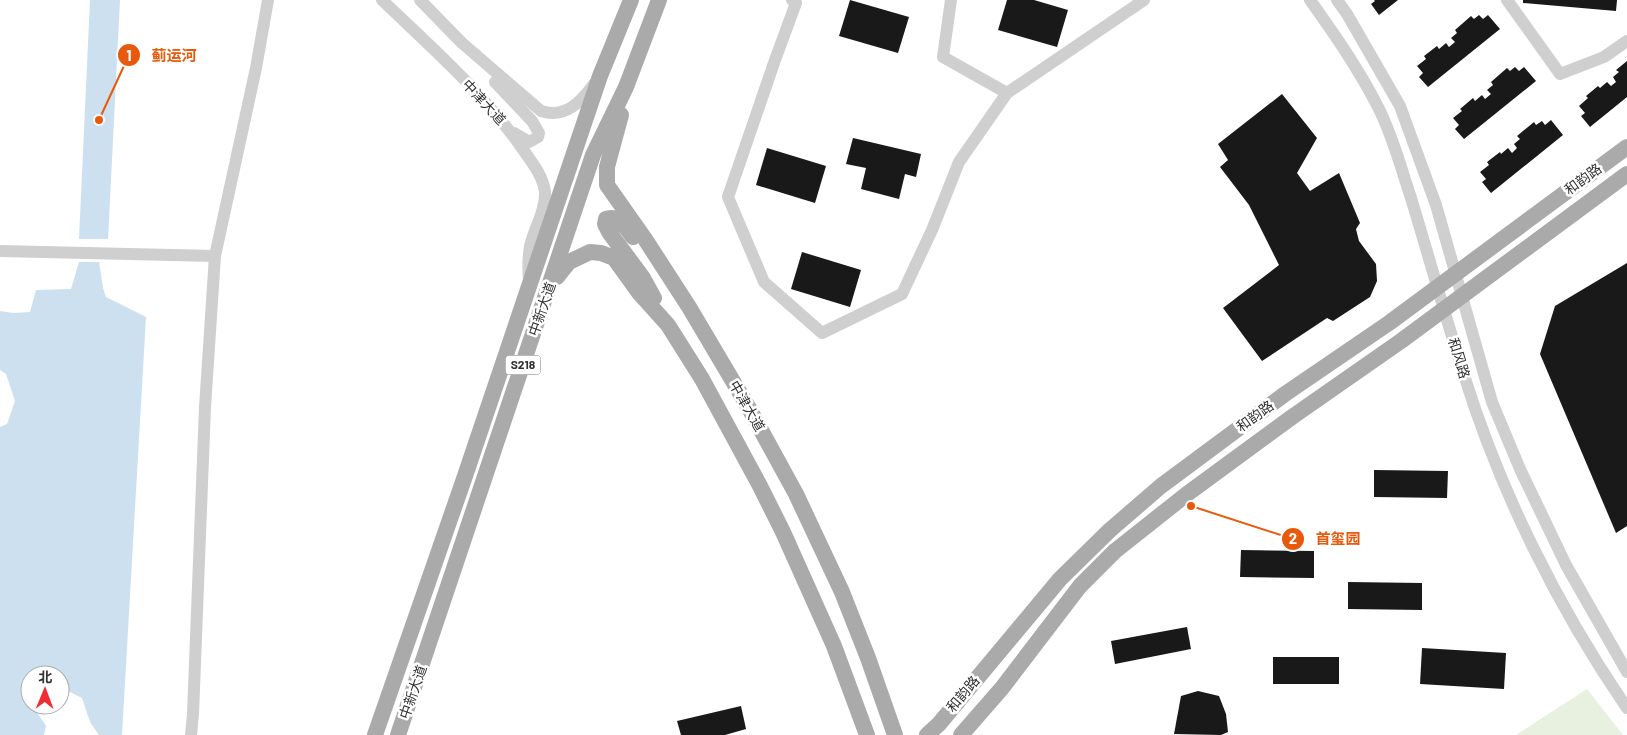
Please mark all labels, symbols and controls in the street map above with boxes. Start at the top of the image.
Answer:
callout: 蓟运河 [116,40,206,70]
text: 1 [126,46,132,64]
text: 蓟运河 [151,46,197,64]
street label: 中津大道 [459,75,510,128]
street label: 和韵路 [1561,159,1605,198]
street label: 中新大道 [524,280,559,338]
street label: 和风路 [1445,335,1474,380]
road number: S218 [506,356,540,374]
street label: 中津大道 [726,377,769,434]
street label: 和韵路 [1233,396,1277,435]
callout: 首玺园 [1280,524,1370,554]
text: 2 [1289,529,1297,547]
text: 首玺园 [1315,529,1361,547]
street label: 中新大道 [395,663,430,721]
north arrow [20,665,70,715]
text: 北 [38,668,52,685]
street label: 和韵路 [943,672,983,715]

